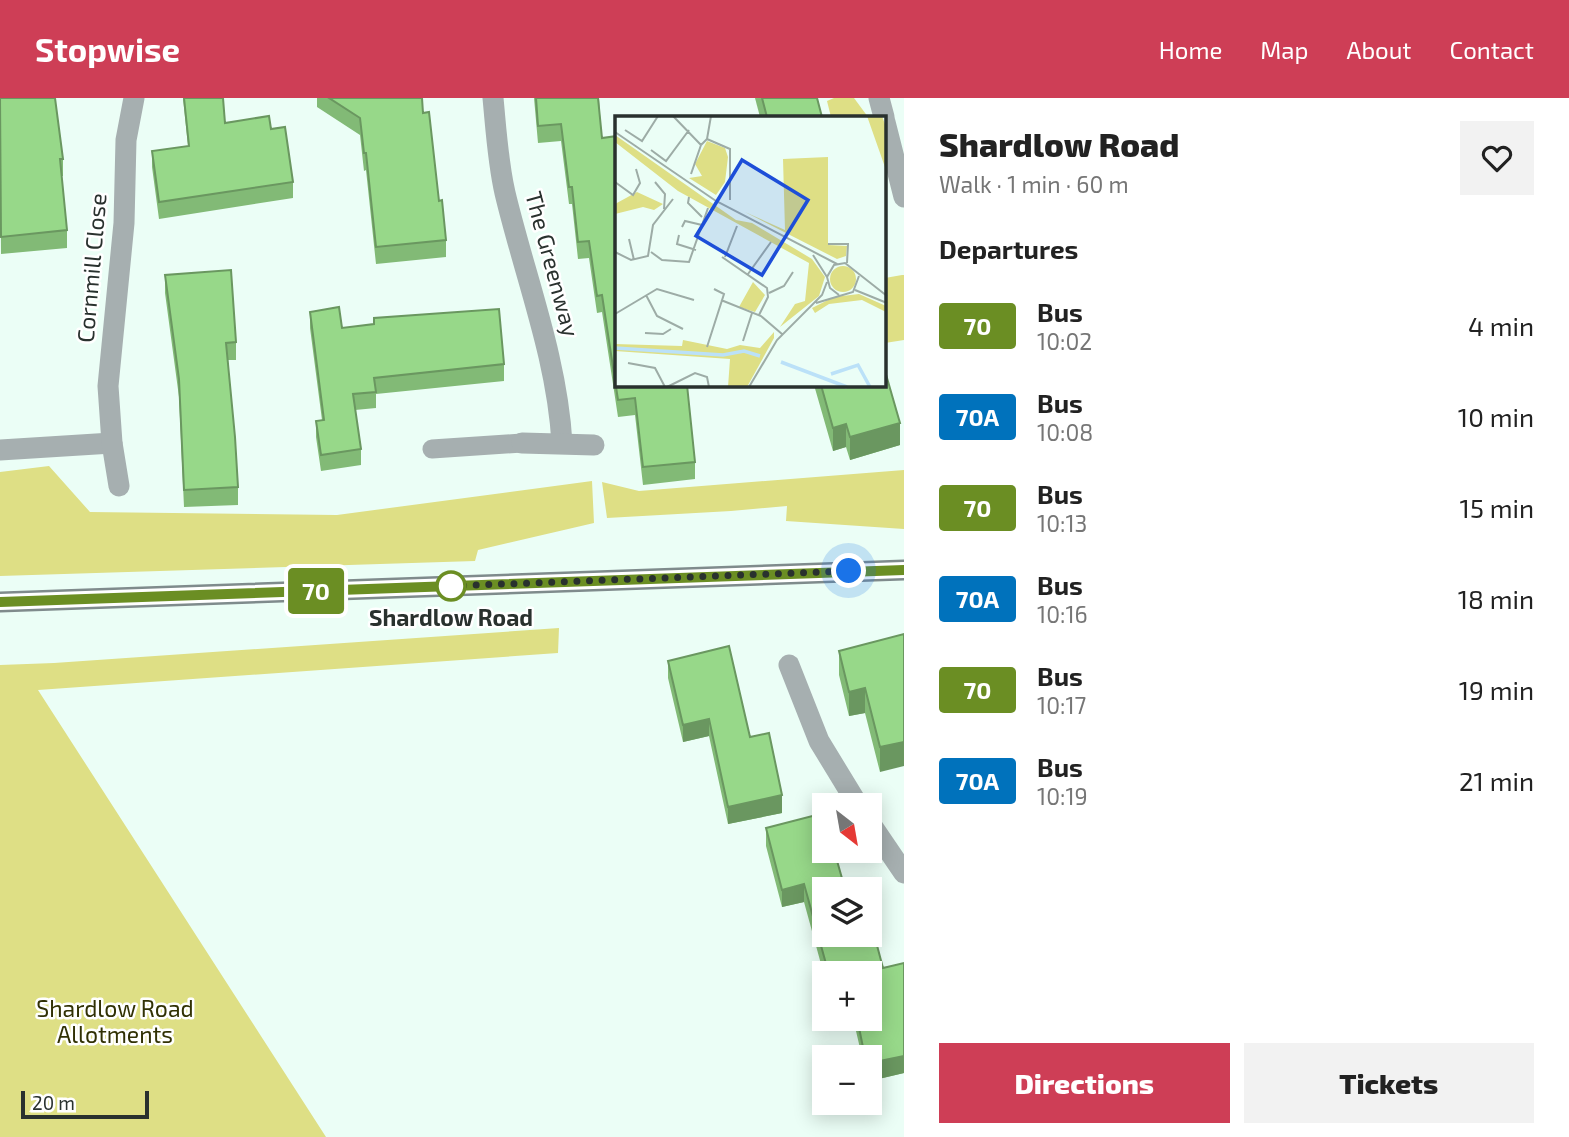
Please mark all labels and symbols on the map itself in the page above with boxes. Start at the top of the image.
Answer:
inset map [615,116,886,387]
street label: The Greenway [520,188,586,339]
street label: Cornmill Close [71,192,111,344]
your location [831,553,866,588]
line badge: 70 [284,568,348,614]
marker: Shardlow Road [436,571,466,601]
place label: Shardlow Road [369,603,533,631]
north arrow [812,793,882,863]
park label: Shardlow Road Allotments [36,994,194,1048]
scale bar [21,1088,149,1120]

